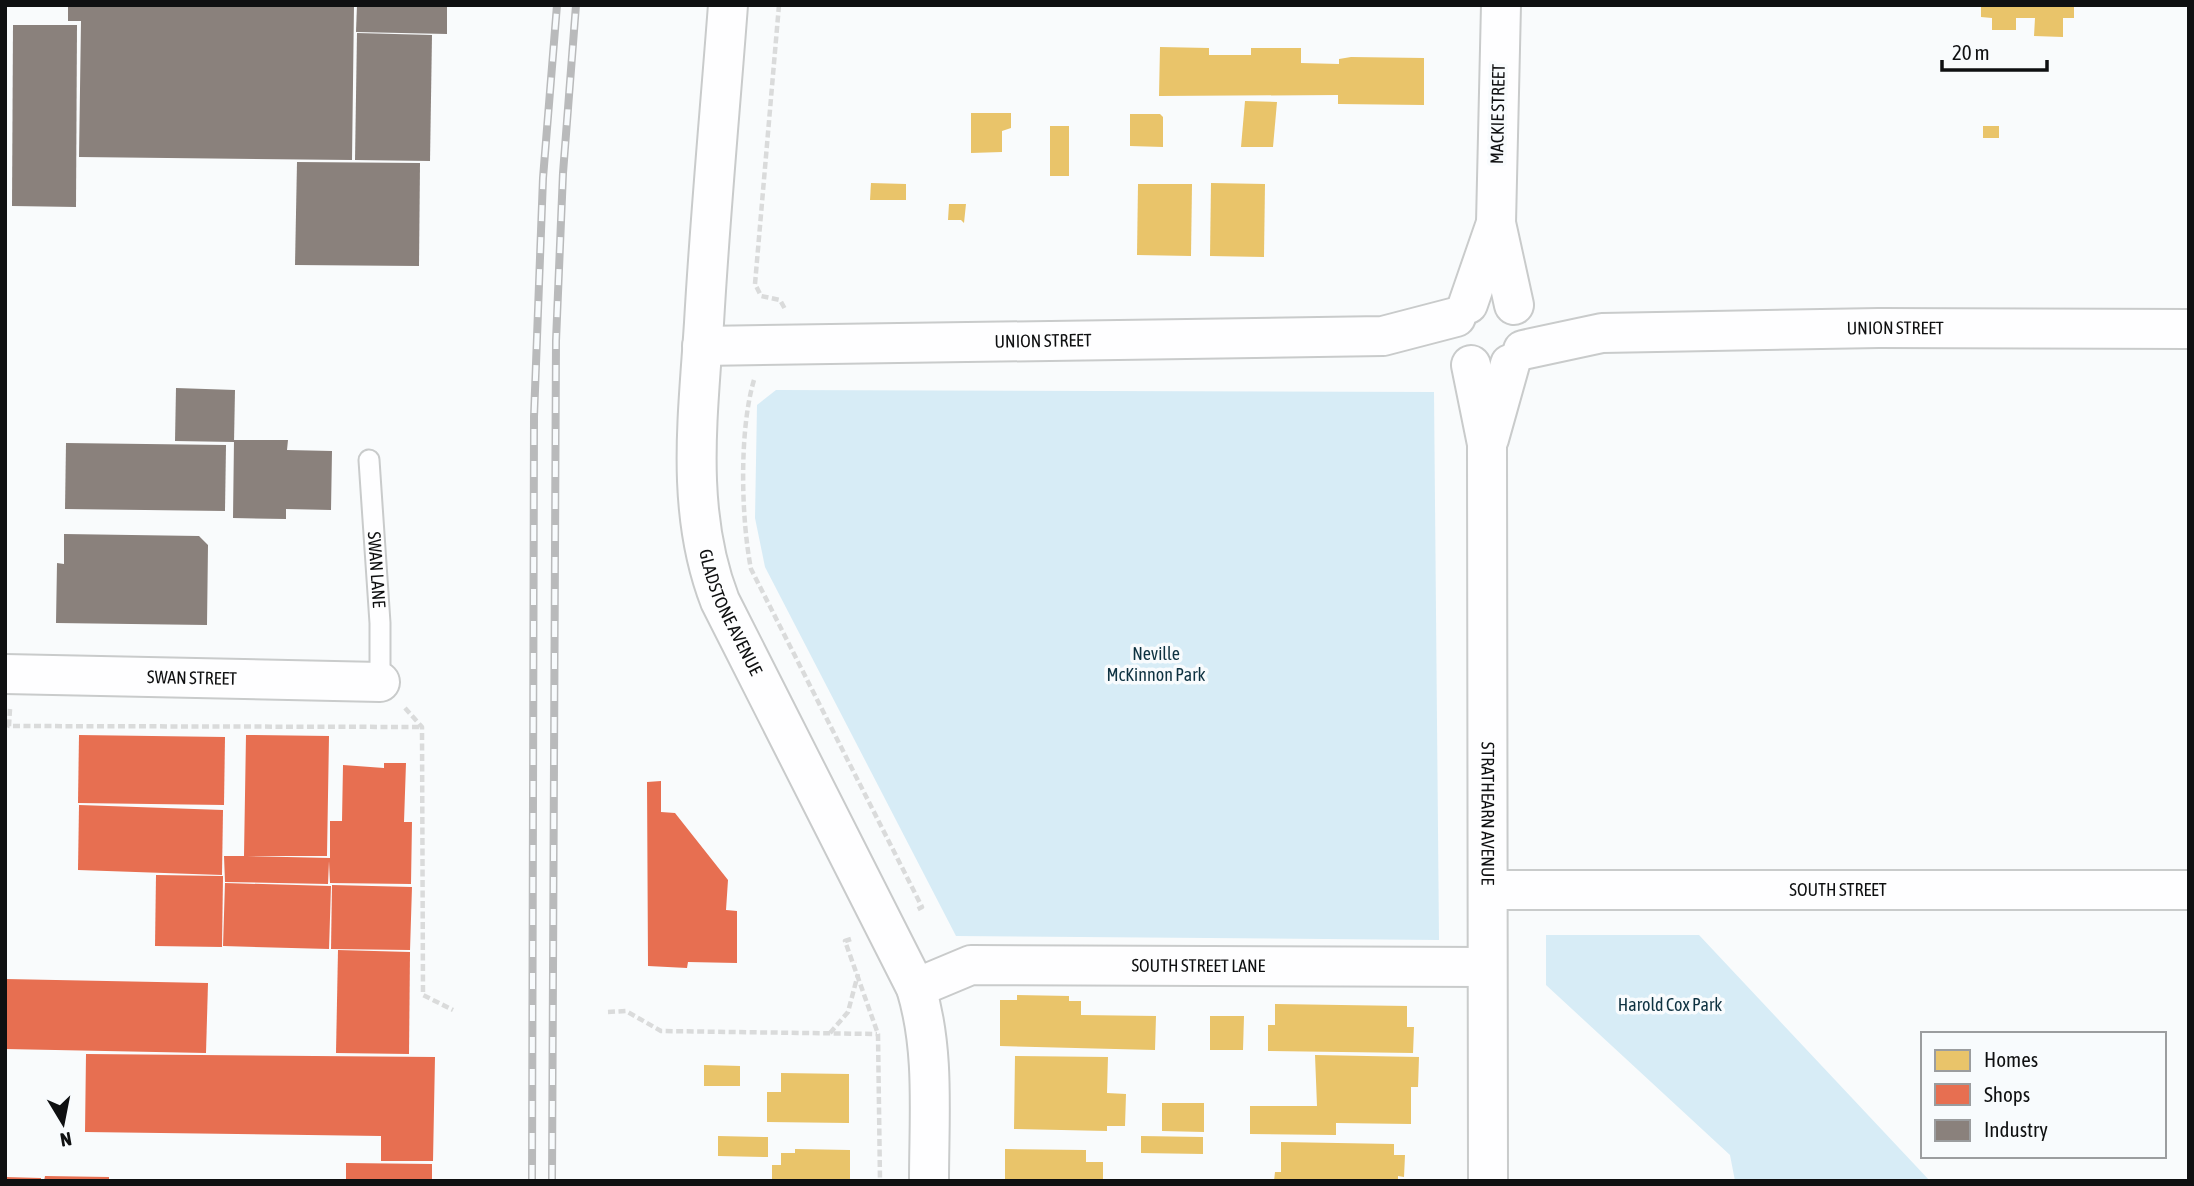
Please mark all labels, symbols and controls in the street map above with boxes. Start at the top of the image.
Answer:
scale bar [1942,28,2047,72]
text: 20 m [1952,40,1990,64]
street label: MACKIE STREET [1486,64,1509,164]
street label: UNION STREET [1846,317,1944,339]
street label: UNION STREET [994,329,1092,352]
street label: SWAN LANE [364,531,390,609]
street label: GLADSTONE AVENUE [695,547,767,679]
park label: Neville McKinnon Park [1107,643,1206,685]
street label: SWAN STREET [147,666,237,689]
street label: STRATHEARN AVENUE [1477,742,1499,885]
street label: SOUTH STREET [1789,879,1887,900]
street label: SOUTH STREET LANE [1131,955,1266,976]
park label: Harold Cox Park [1618,994,1722,1015]
legend [1921,1032,2166,1158]
text: Homes [1984,1047,2038,1071]
text: Shops [1984,1082,2030,1106]
north arrow [28,1088,98,1158]
text: Industry [1984,1117,2048,1141]
text: N [59,1128,73,1152]

